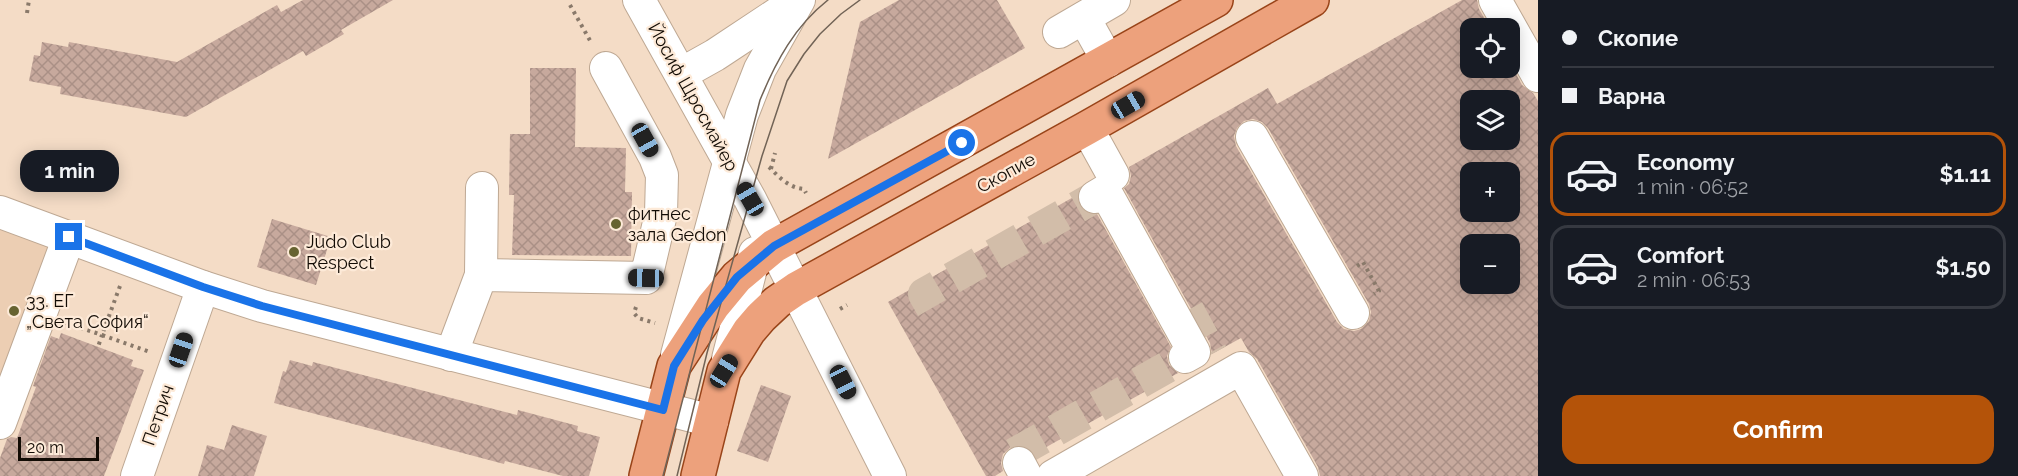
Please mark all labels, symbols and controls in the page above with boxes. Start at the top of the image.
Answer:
map controls [1460,18,1520,294]
button: locate [1460,18,1520,78]
street label: Йосиф Щросмайер [644,19,743,175]
text: Скопие [1598,25,1678,51]
text: Варна [1598,83,1665,109]
car [1108,88,1148,122]
button: layers [1460,90,1520,150]
car [628,120,662,160]
route start [948,129,975,156]
icon: car [1565,147,1619,201]
street label: Скопие [973,148,1039,197]
text: Economy [1637,149,1735,175]
callout: 1 min [20,150,118,192]
text: 1 min [44,159,95,183]
text: $1.11 [1939,161,1991,187]
button: + [1460,162,1520,222]
text: 1 min · 06:52 [1637,175,1748,199]
car [733,179,767,219]
place label: фитнес зала Gedon [628,203,727,245]
marker: фитнес зала Gedon [609,217,623,231]
route end [55,223,82,250]
place label: Judo Club Respect [306,231,391,273]
button: − [1460,234,1520,294]
icon: car [1565,240,1619,294]
text: Comfort [1637,242,1724,268]
marker: Judo Club Respect [287,245,301,259]
text: $1.50 [1936,254,1991,280]
text: 2 min · 06:53 [1637,268,1751,292]
car [628,269,664,287]
place label: 33. ЕГ „Света София“ [26,290,149,332]
marker: 33. ЕГ „Света София“ [7,304,21,318]
car [167,330,195,370]
car [707,351,741,391]
car [827,362,859,402]
street label: Петрич [137,382,178,448]
button: Confirm [1562,395,1994,464]
scale bar [18,434,99,462]
text: 20 m [27,438,64,457]

